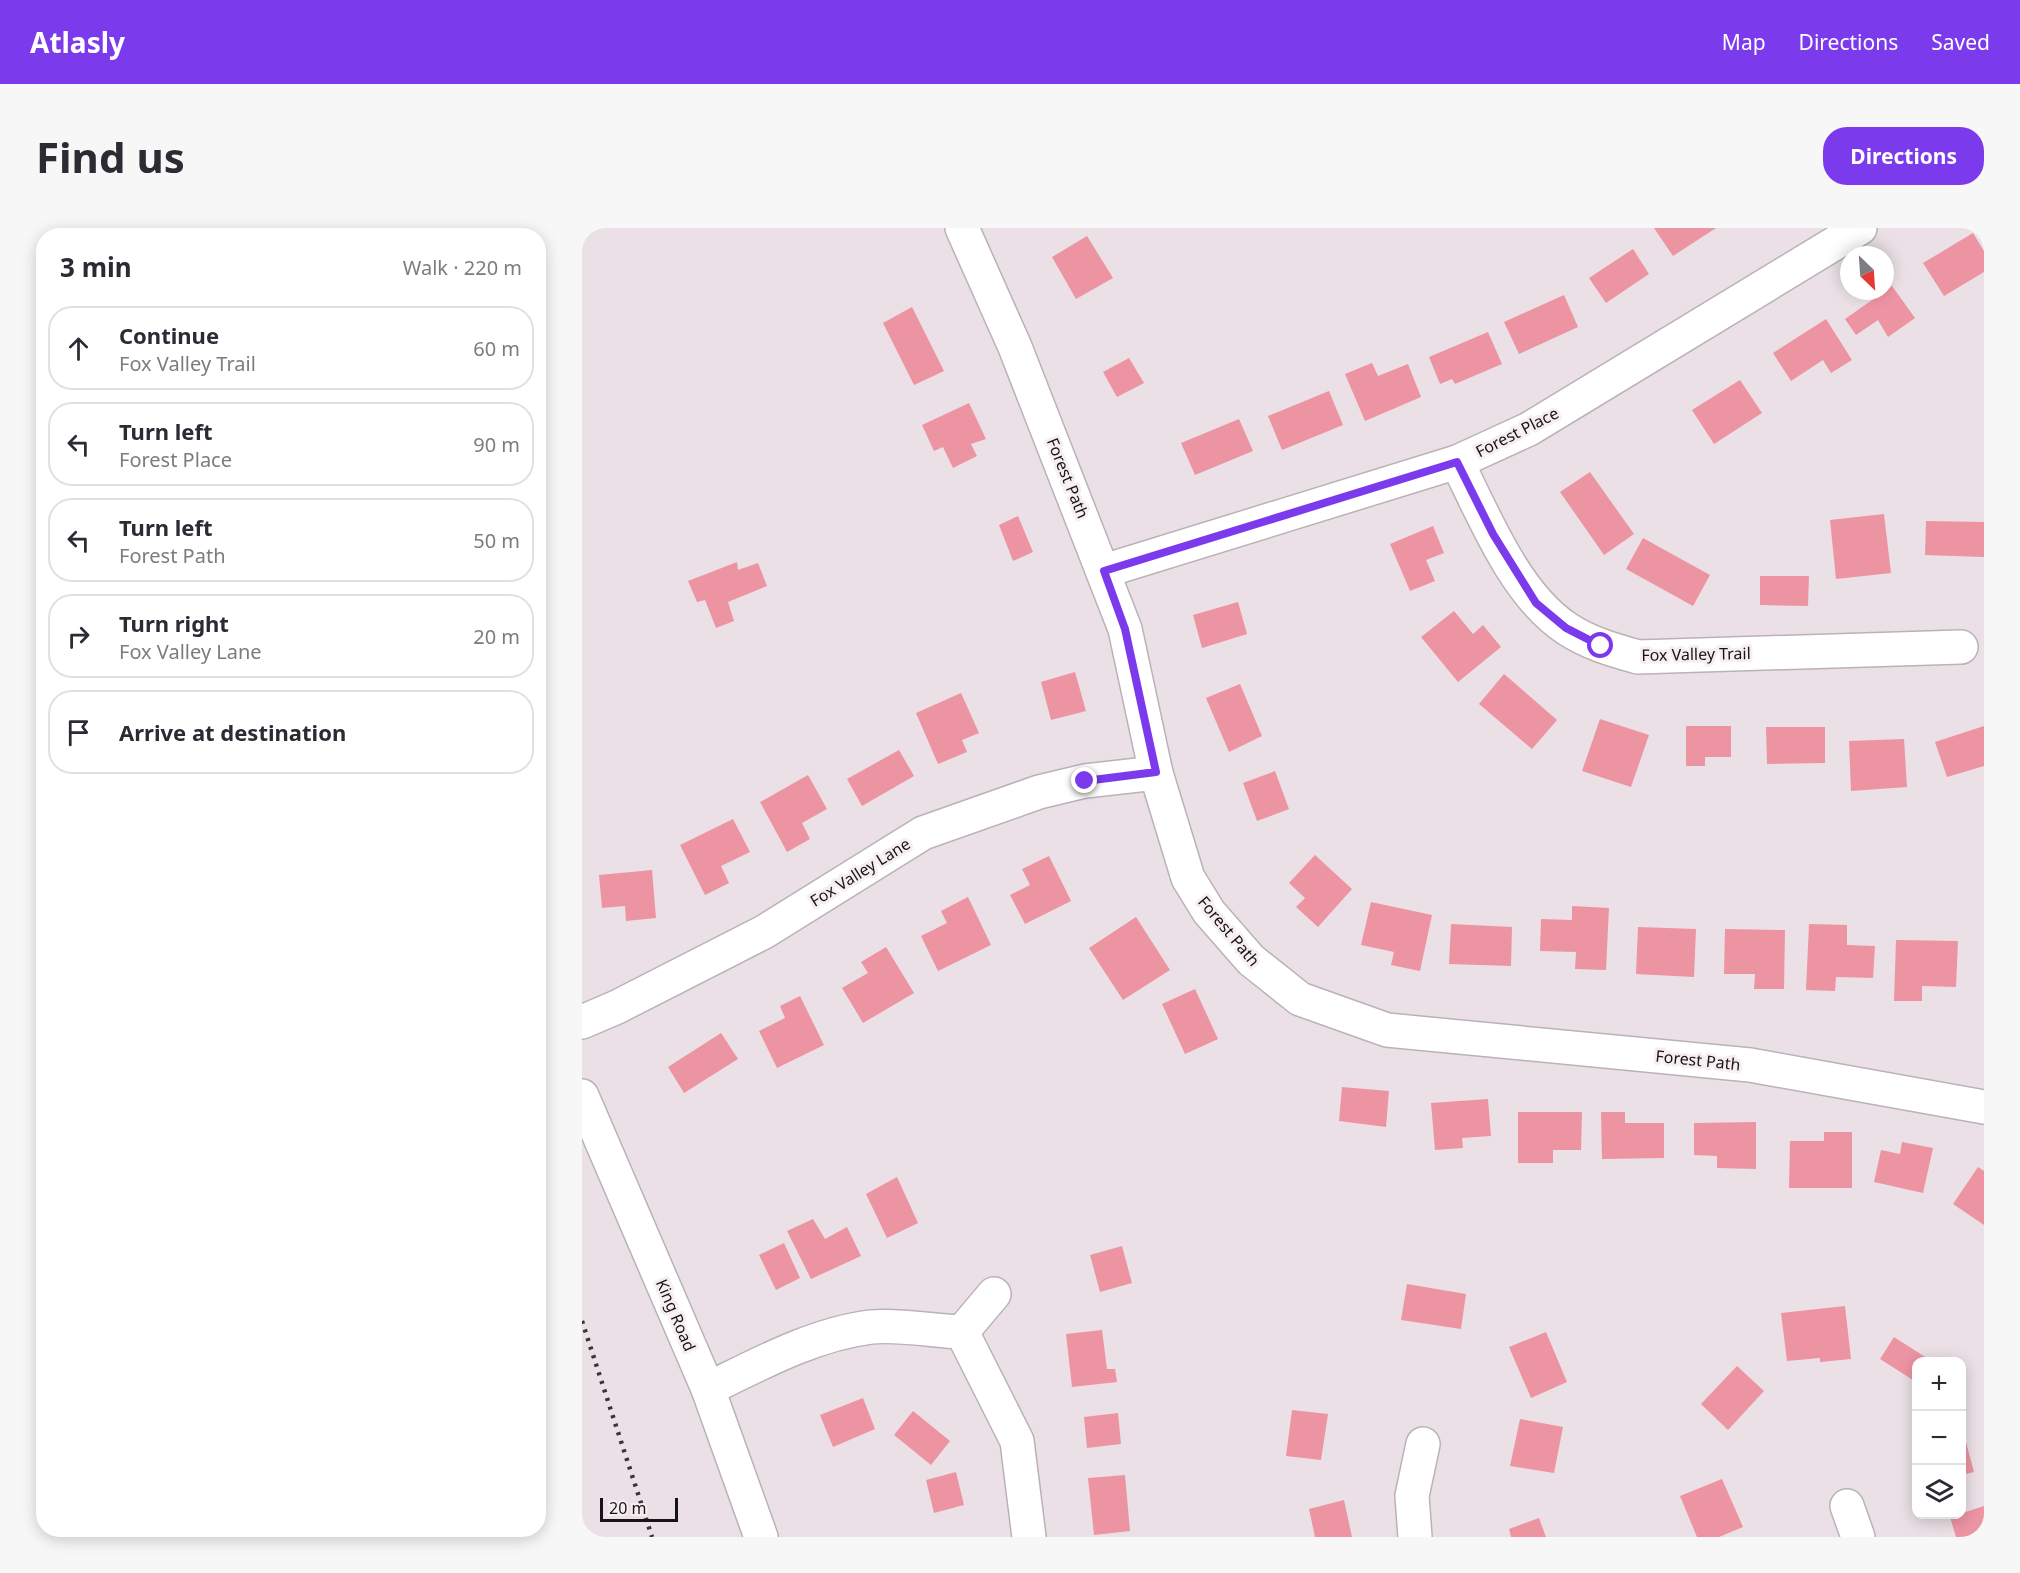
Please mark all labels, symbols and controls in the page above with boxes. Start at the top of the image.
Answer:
text: Atlasly [30,23,125,61]
text: Map [1722,28,1766,56]
text: Directions [1799,28,1898,56]
text: Saved [1931,28,1990,56]
button: Directions [1823,127,1984,185]
text: Find us [36,128,185,185]
north arrow [1840,246,1894,300]
text: 3 min [60,249,132,285]
text: Walk · 220 m [403,254,522,281]
text: Continue [119,320,219,350]
icon: ahead [62,332,95,365]
text: 60 m [473,335,520,362]
text: Fox Valley Trail [119,350,256,377]
street label: Forest Place [1472,402,1562,462]
text: Turn left [119,416,213,446]
icon: left [62,428,95,461]
text: 90 m [473,431,520,458]
street label: Forest Path [1042,434,1094,522]
text: Forest Place [119,446,232,473]
text: Turn left [119,512,213,542]
icon: left [62,524,95,557]
text: 50 m [473,527,520,554]
text: Forest Path [119,542,226,569]
text: Turn right [119,608,229,638]
icon: right [62,620,95,653]
text: 20 m [473,623,520,650]
route start [1587,632,1613,658]
text: Fox Valley Lane [119,638,262,665]
street label: Fox Valley Trail [1641,642,1751,666]
icon: arrive [62,716,95,749]
text: Arrive at destination [119,717,346,747]
route end [1071,767,1097,793]
street label: Fox Valley Lane [806,832,914,912]
street label: Forest Path [1193,891,1265,971]
street label: Forest Path [1654,1045,1742,1075]
street label: King Road [651,1276,701,1354]
map controls [1912,1357,1966,1519]
button: + [1912,1357,1966,1411]
button: − [1912,1411,1966,1465]
button: layers [1912,1465,1966,1519]
scale bar [600,1495,678,1522]
text: 20 m [609,1497,646,1519]

